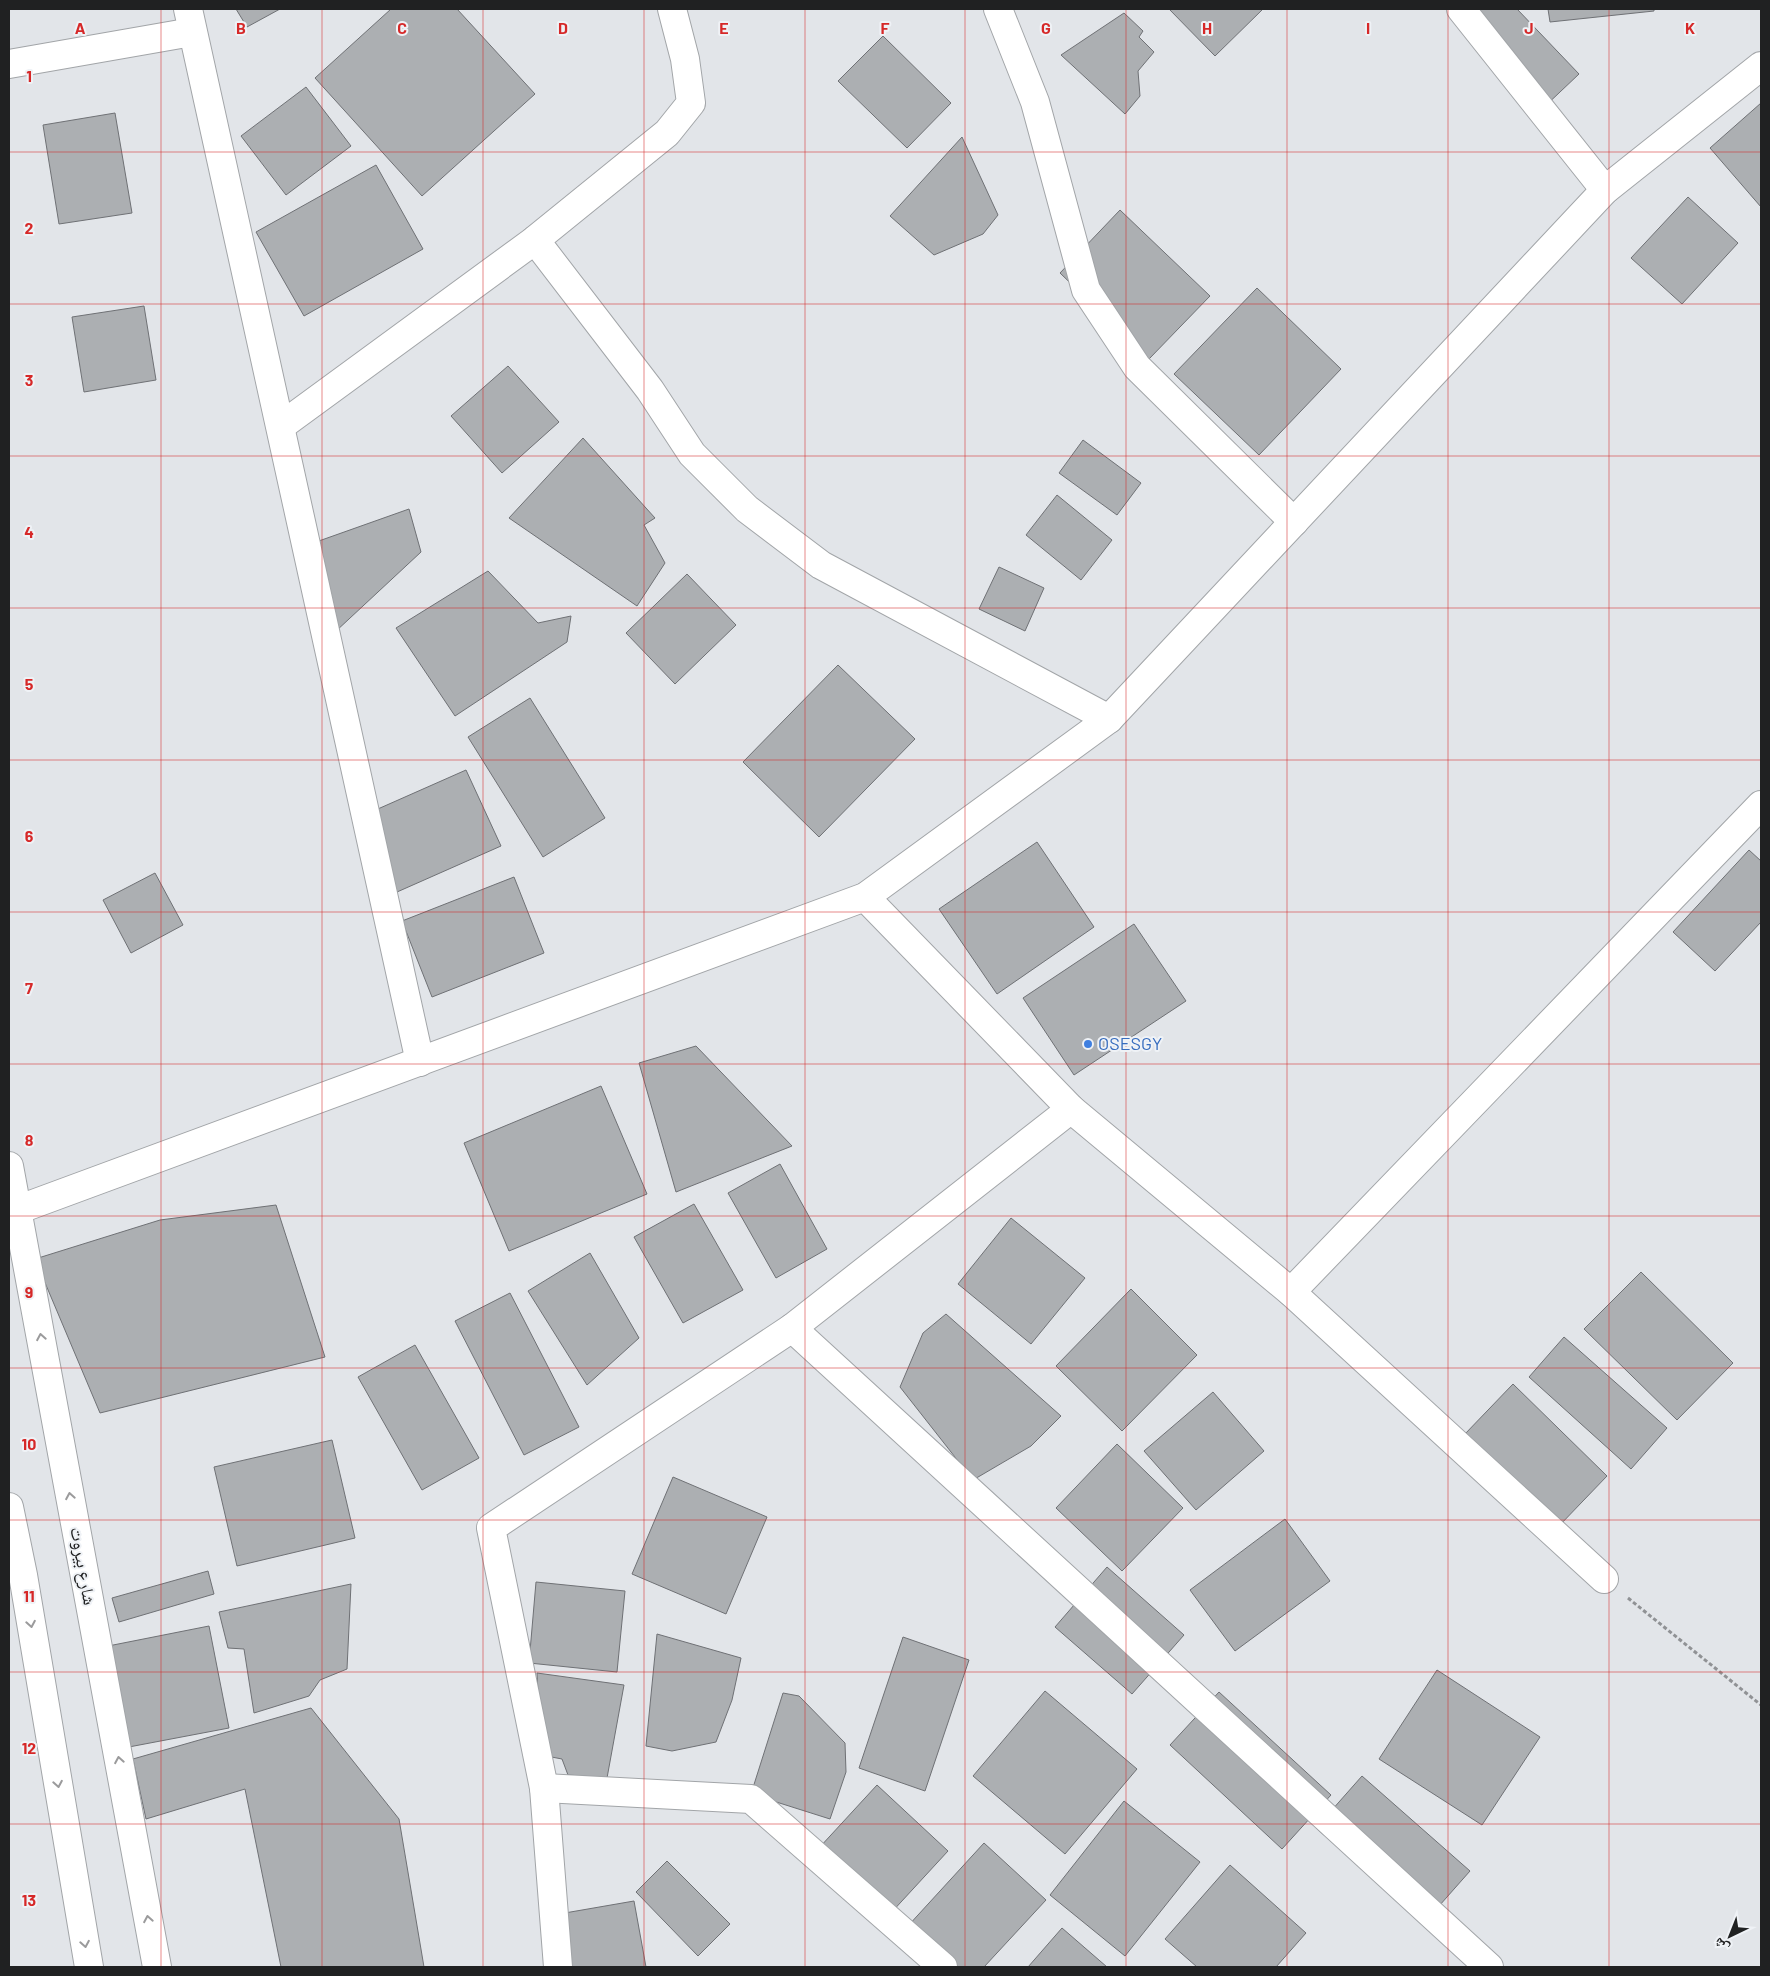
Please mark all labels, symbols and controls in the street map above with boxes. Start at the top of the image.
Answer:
text: A [75,18,86,37]
text: B [236,18,246,37]
text: C [397,18,407,37]
text: D [558,18,568,37]
text: E [719,18,729,37]
text: F [881,18,890,37]
text: G [1041,18,1051,37]
text: H [1202,18,1212,37]
text: I [1366,18,1370,37]
text: J [1524,18,1534,37]
text: K [1685,18,1695,37]
text: 1 [26,66,32,85]
text: 2 [25,218,34,237]
text: 3 [25,370,33,389]
text: 4 [24,522,34,541]
text: 5 [25,674,34,693]
text: 6 [25,826,34,845]
text: 7 [25,978,33,997]
place label: OSESGY [1098,1032,1162,1054]
marker: OSESGY [1082,1038,1094,1050]
text: 8 [25,1130,34,1149]
text: 9 [25,1282,33,1301]
one-way arrow [36,1332,46,1341]
text: 10 [22,1434,36,1453]
one-way arrow [65,1492,76,1501]
street label: شارع بيروت [65,1525,102,1607]
text: 11 [23,1586,35,1605]
one-way arrow [25,1620,36,1628]
text: 12 [22,1738,36,1757]
one-way arrow [114,1755,124,1764]
one-way arrow [52,1780,63,1788]
text: 13 [22,1890,36,1909]
north arrow [1705,1911,1755,1961]
one-way arrow [144,1915,154,1924]
text: ش [1709,1934,1733,1957]
one-way arrow [79,1941,90,1949]

